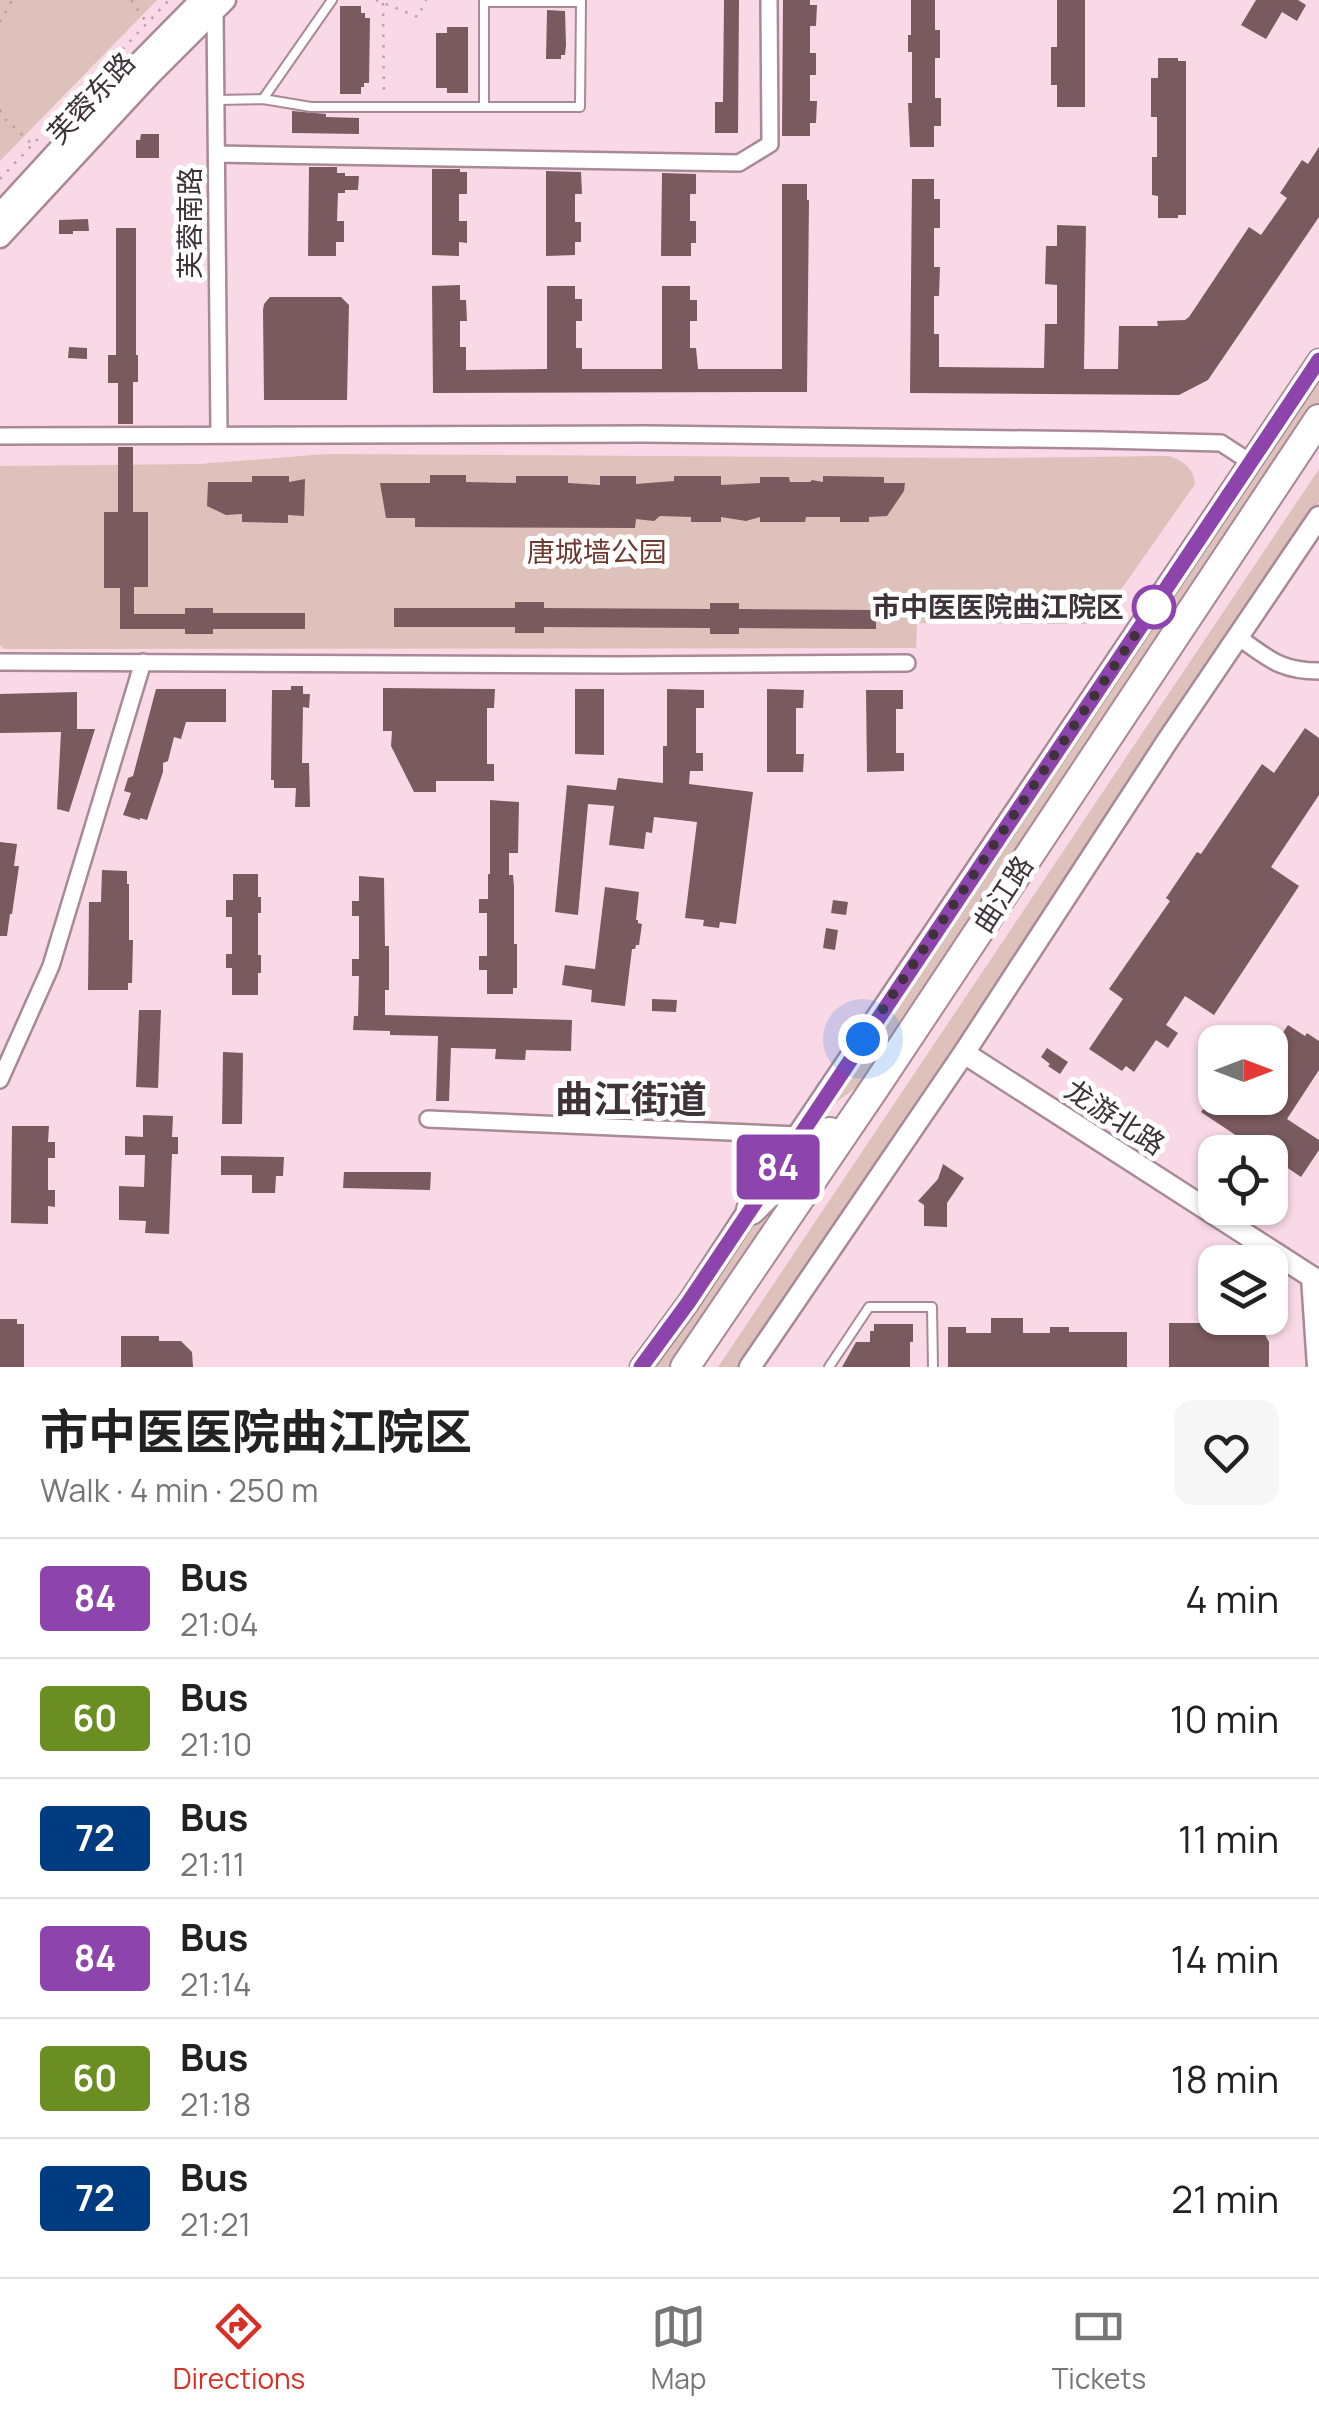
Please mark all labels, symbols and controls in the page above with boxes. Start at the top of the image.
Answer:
street label: 芙蓉东路 [38,43,142,151]
street label: 芙蓉南路 [170,167,208,279]
park label: 唐城墙公园 [527,532,667,570]
marker: 市中医医院曲江院区 [1133,586,1175,628]
place label: 市中医医院曲江院区 [872,587,1124,625]
street label: 曲江路 [963,848,1041,939]
your location [838,1014,888,1064]
north arrow [1198,1025,1288,1115]
map controls [1198,1025,1288,1335]
street label: 龙游北路 [1058,1070,1173,1163]
district label: 曲江街道 [555,1072,707,1124]
line badge: 84 [733,1134,823,1200]
button: locate [1198,1135,1288,1225]
text: 84 [757,1143,799,1191]
button: layers [1198,1245,1288,1335]
text: 市中医医院曲江院区 [40,1398,472,1463]
button: heart [1174,1400,1279,1505]
text: Walk · 4 min · 250 m [40,1468,318,1512]
text: Bus [180,1550,248,1602]
text: 4 min [1185,1572,1279,1624]
text: 84 [74,1574,116,1622]
text: 21:04 [180,1602,259,1646]
text: Bus [180,1670,248,1722]
text: 10 min [1170,1692,1279,1744]
text: 60 [73,1694,117,1742]
text: 21:10 [180,1722,252,1766]
text: Bus [180,1790,248,1842]
text: 11 min [1178,1812,1279,1864]
text: 72 [75,1814,115,1862]
text: 21:11 [180,1842,245,1886]
text: Bus [180,1910,248,1962]
text: 14 min [1171,1932,1279,1984]
text: 84 [74,1934,116,1982]
text: 21:14 [180,1962,252,2006]
text: Bus [180,2030,248,2082]
text: 18 min [1171,2052,1279,2104]
text: 60 [73,2054,117,2102]
text: 21:18 [180,2082,251,2126]
text: Bus [180,2150,248,2202]
text: 21 min [1171,2172,1279,2224]
text: 72 [75,2174,115,2222]
text: 21:21 [180,2202,251,2246]
tab: Directions [173,2299,305,2397]
tab: Map [651,2299,706,2397]
tab: Tickets [1052,2299,1146,2397]

